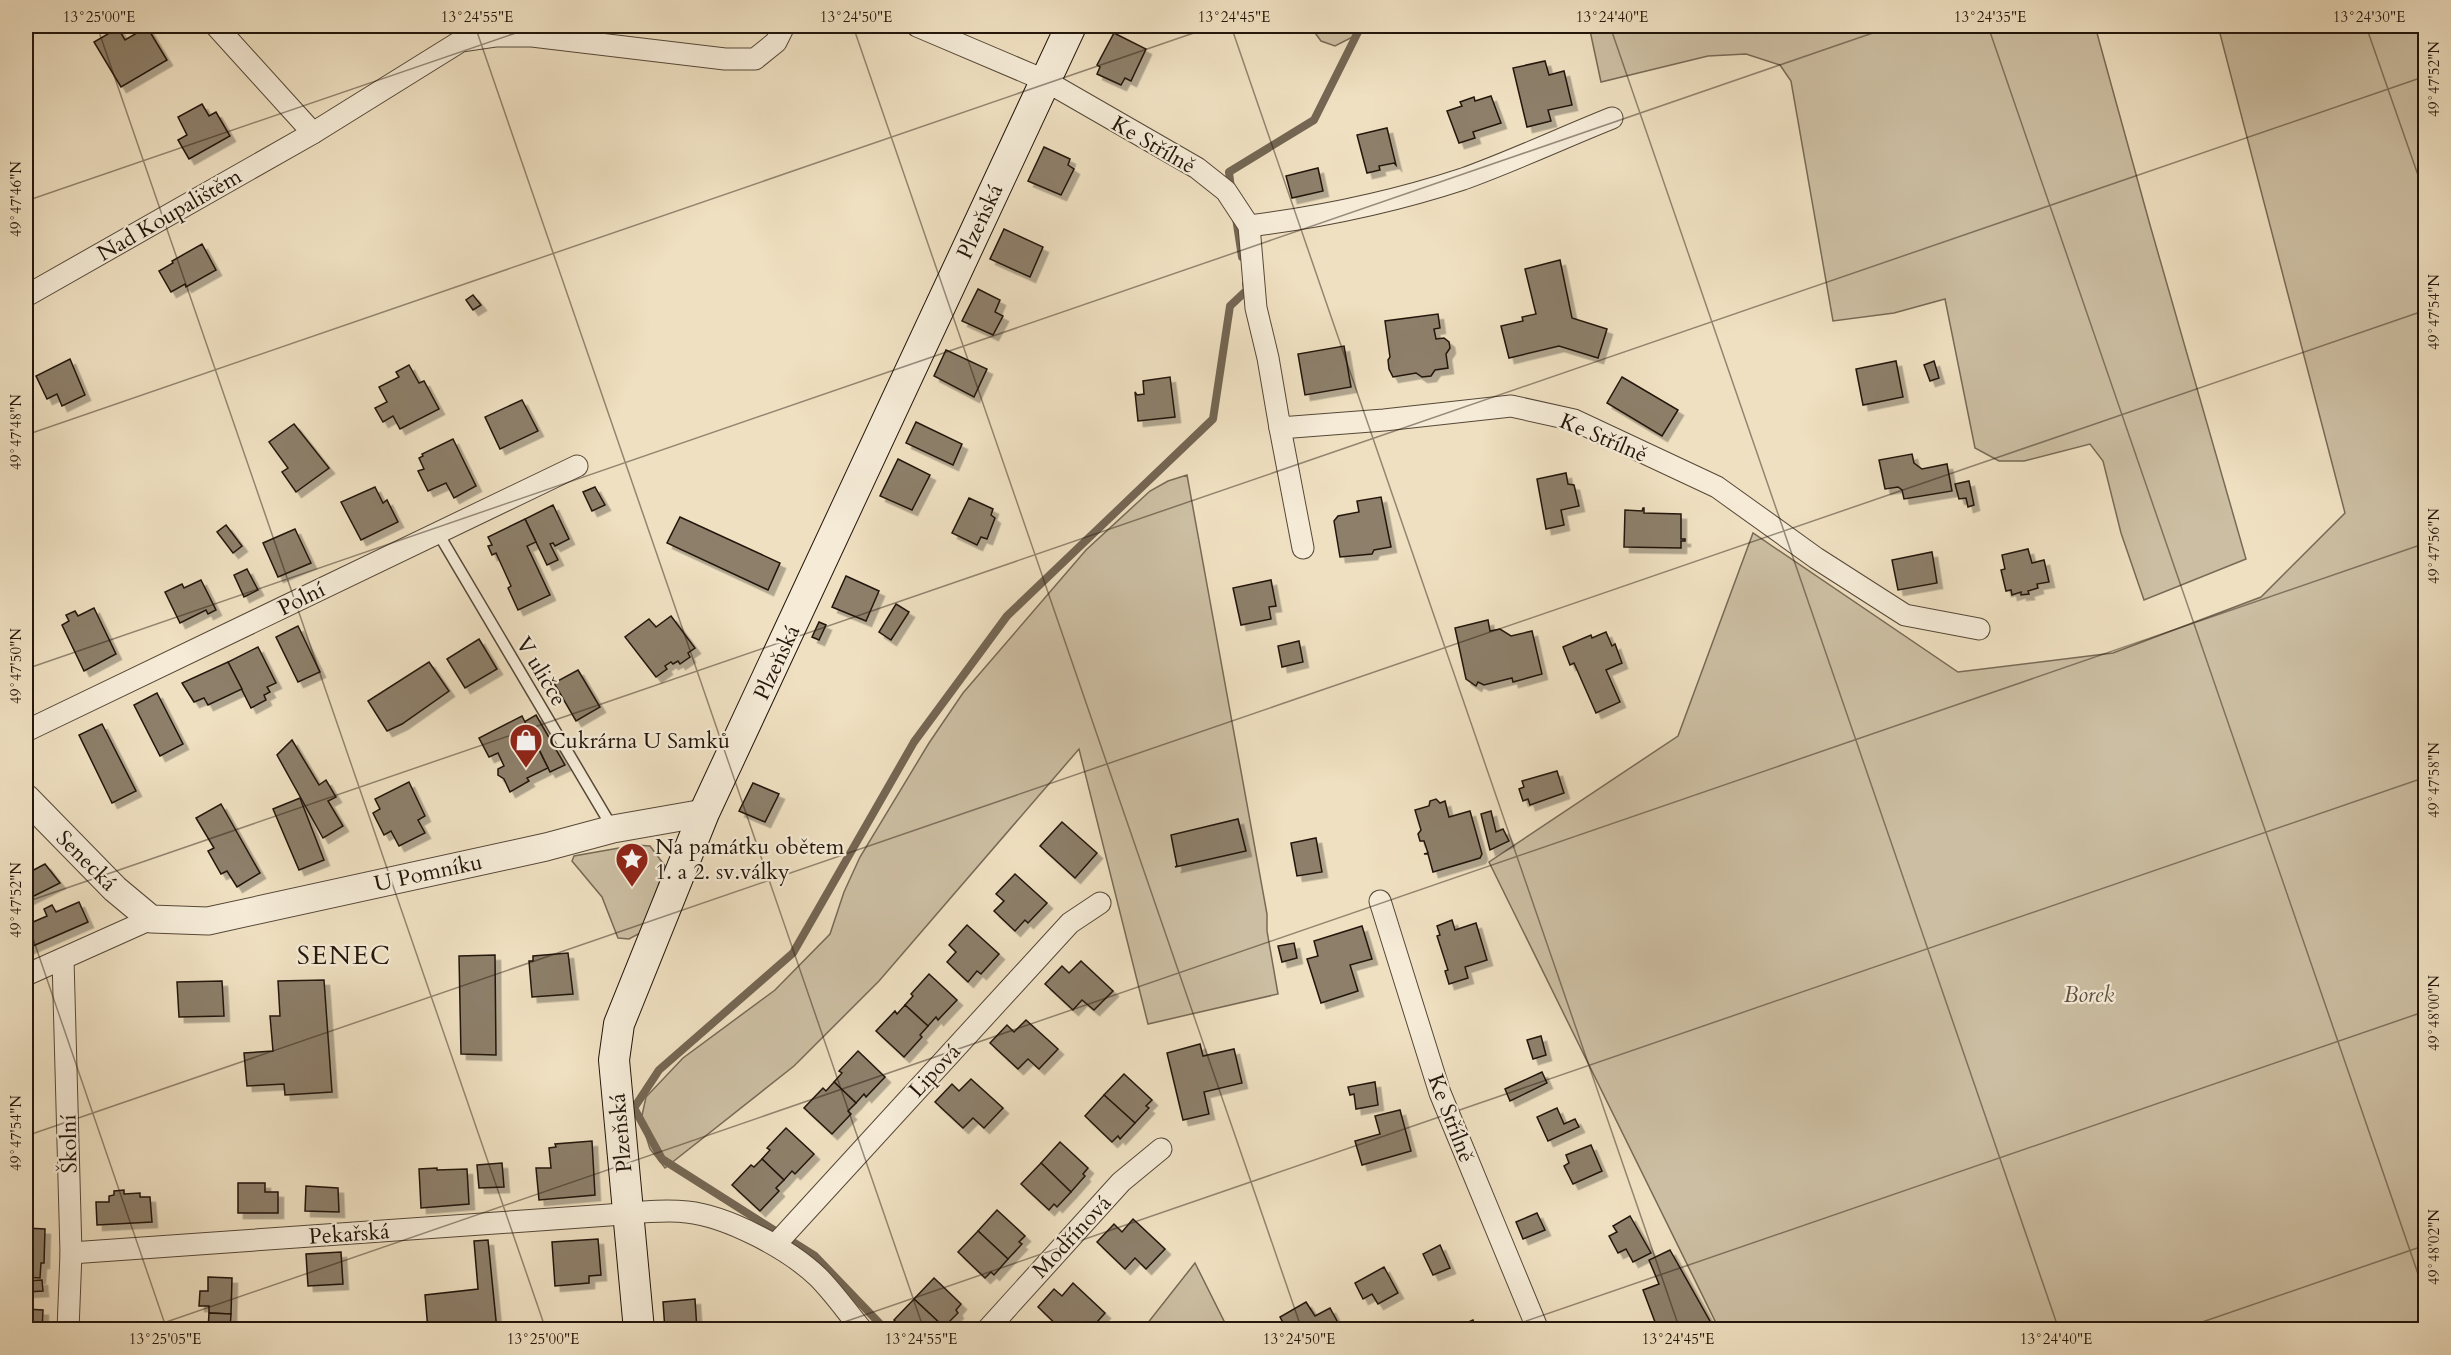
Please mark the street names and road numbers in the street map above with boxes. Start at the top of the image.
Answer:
street label: Ke Střílně [1106,109,1201,181]
street label: Nad Koupalištěm [92,161,248,268]
street label: Plzeňská [949,179,1011,264]
street label: Ke Střílně [1555,406,1652,470]
street label: Polní [273,575,330,623]
street label: Plzeňská [746,620,808,705]
street label: V uličce [509,631,574,712]
street label: Senecká [49,824,124,898]
street label: U Pomníku [371,847,485,899]
street label: Lipová [902,1037,968,1104]
street label: Ke Střílně [1420,1070,1482,1167]
street label: Plzeňská [603,1091,639,1174]
street label: Školní [53,1114,85,1174]
street label: Modřínová [1025,1188,1118,1285]
street label: Pekařská [308,1216,391,1252]

